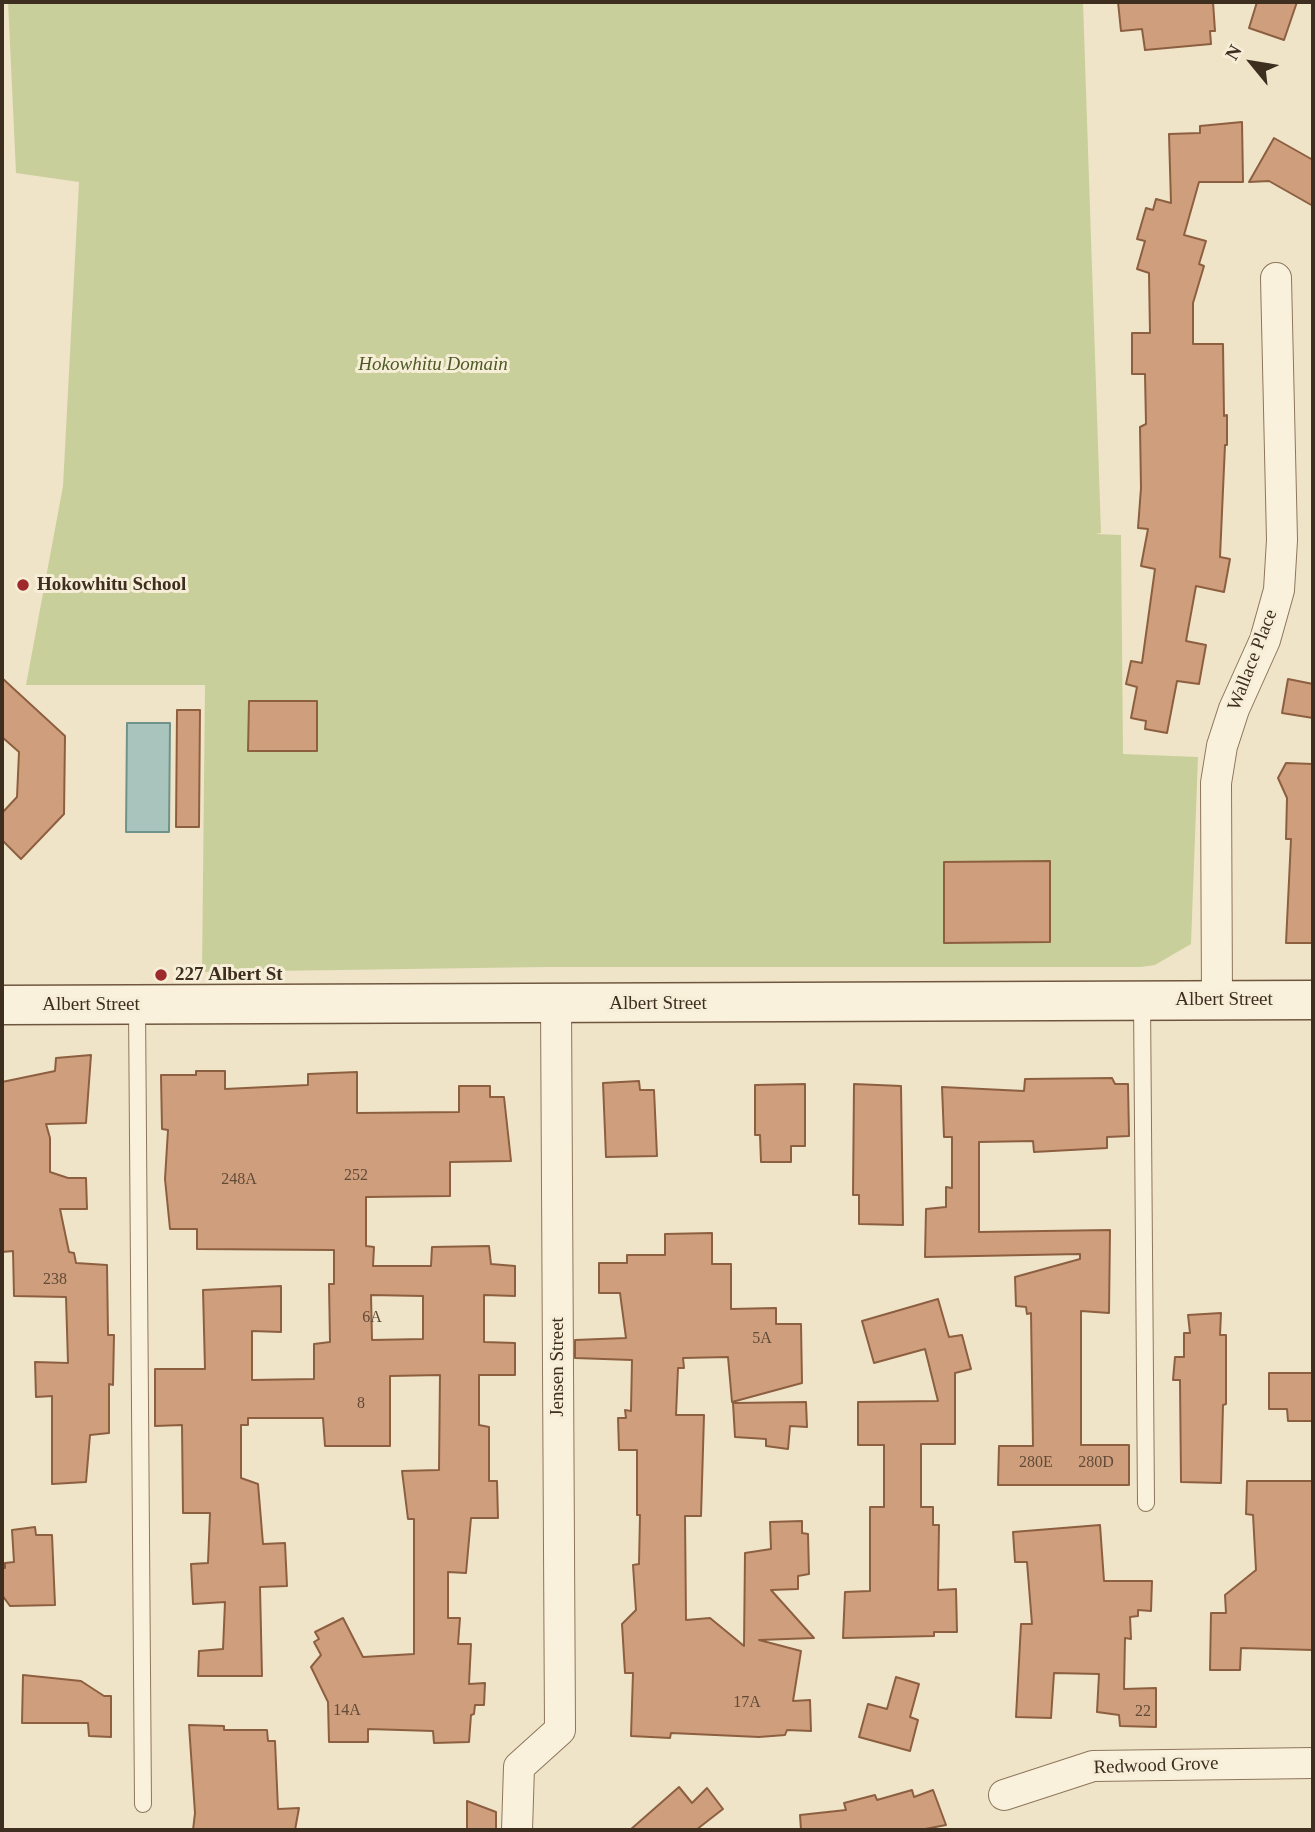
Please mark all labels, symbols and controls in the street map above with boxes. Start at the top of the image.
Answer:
north arrow [1217,28,1287,98]
text: N [1221,41,1246,63]
park label: Hokowhitu Domain [358,354,508,376]
place label: Hokowhitu School [37,574,186,596]
marker: Hokowhitu School [15,577,31,593]
street label: Wallace Place [1223,606,1283,714]
place label: 227 Albert St [175,964,283,986]
marker: 227 Albert St [153,967,169,983]
street label: Albert Street [1175,989,1273,1011]
street label: Albert Street [609,993,707,1015]
street label: Albert Street [42,994,140,1016]
house number: 252 [344,1166,368,1186]
house number: 248A [221,1170,257,1190]
house number: 238 [43,1270,67,1290]
house number: 6A [362,1308,382,1328]
street label: Jensen Street [547,1317,569,1417]
house number: 5A [752,1329,772,1349]
house number: 8 [357,1394,365,1414]
house number: 280E [1019,1453,1053,1473]
house number: 280D [1078,1453,1114,1473]
house number: 17A [733,1693,761,1713]
house number: 14A [333,1701,361,1721]
house number: 22 [1135,1702,1151,1722]
street label: Redwood Grove [1093,1752,1219,1780]

